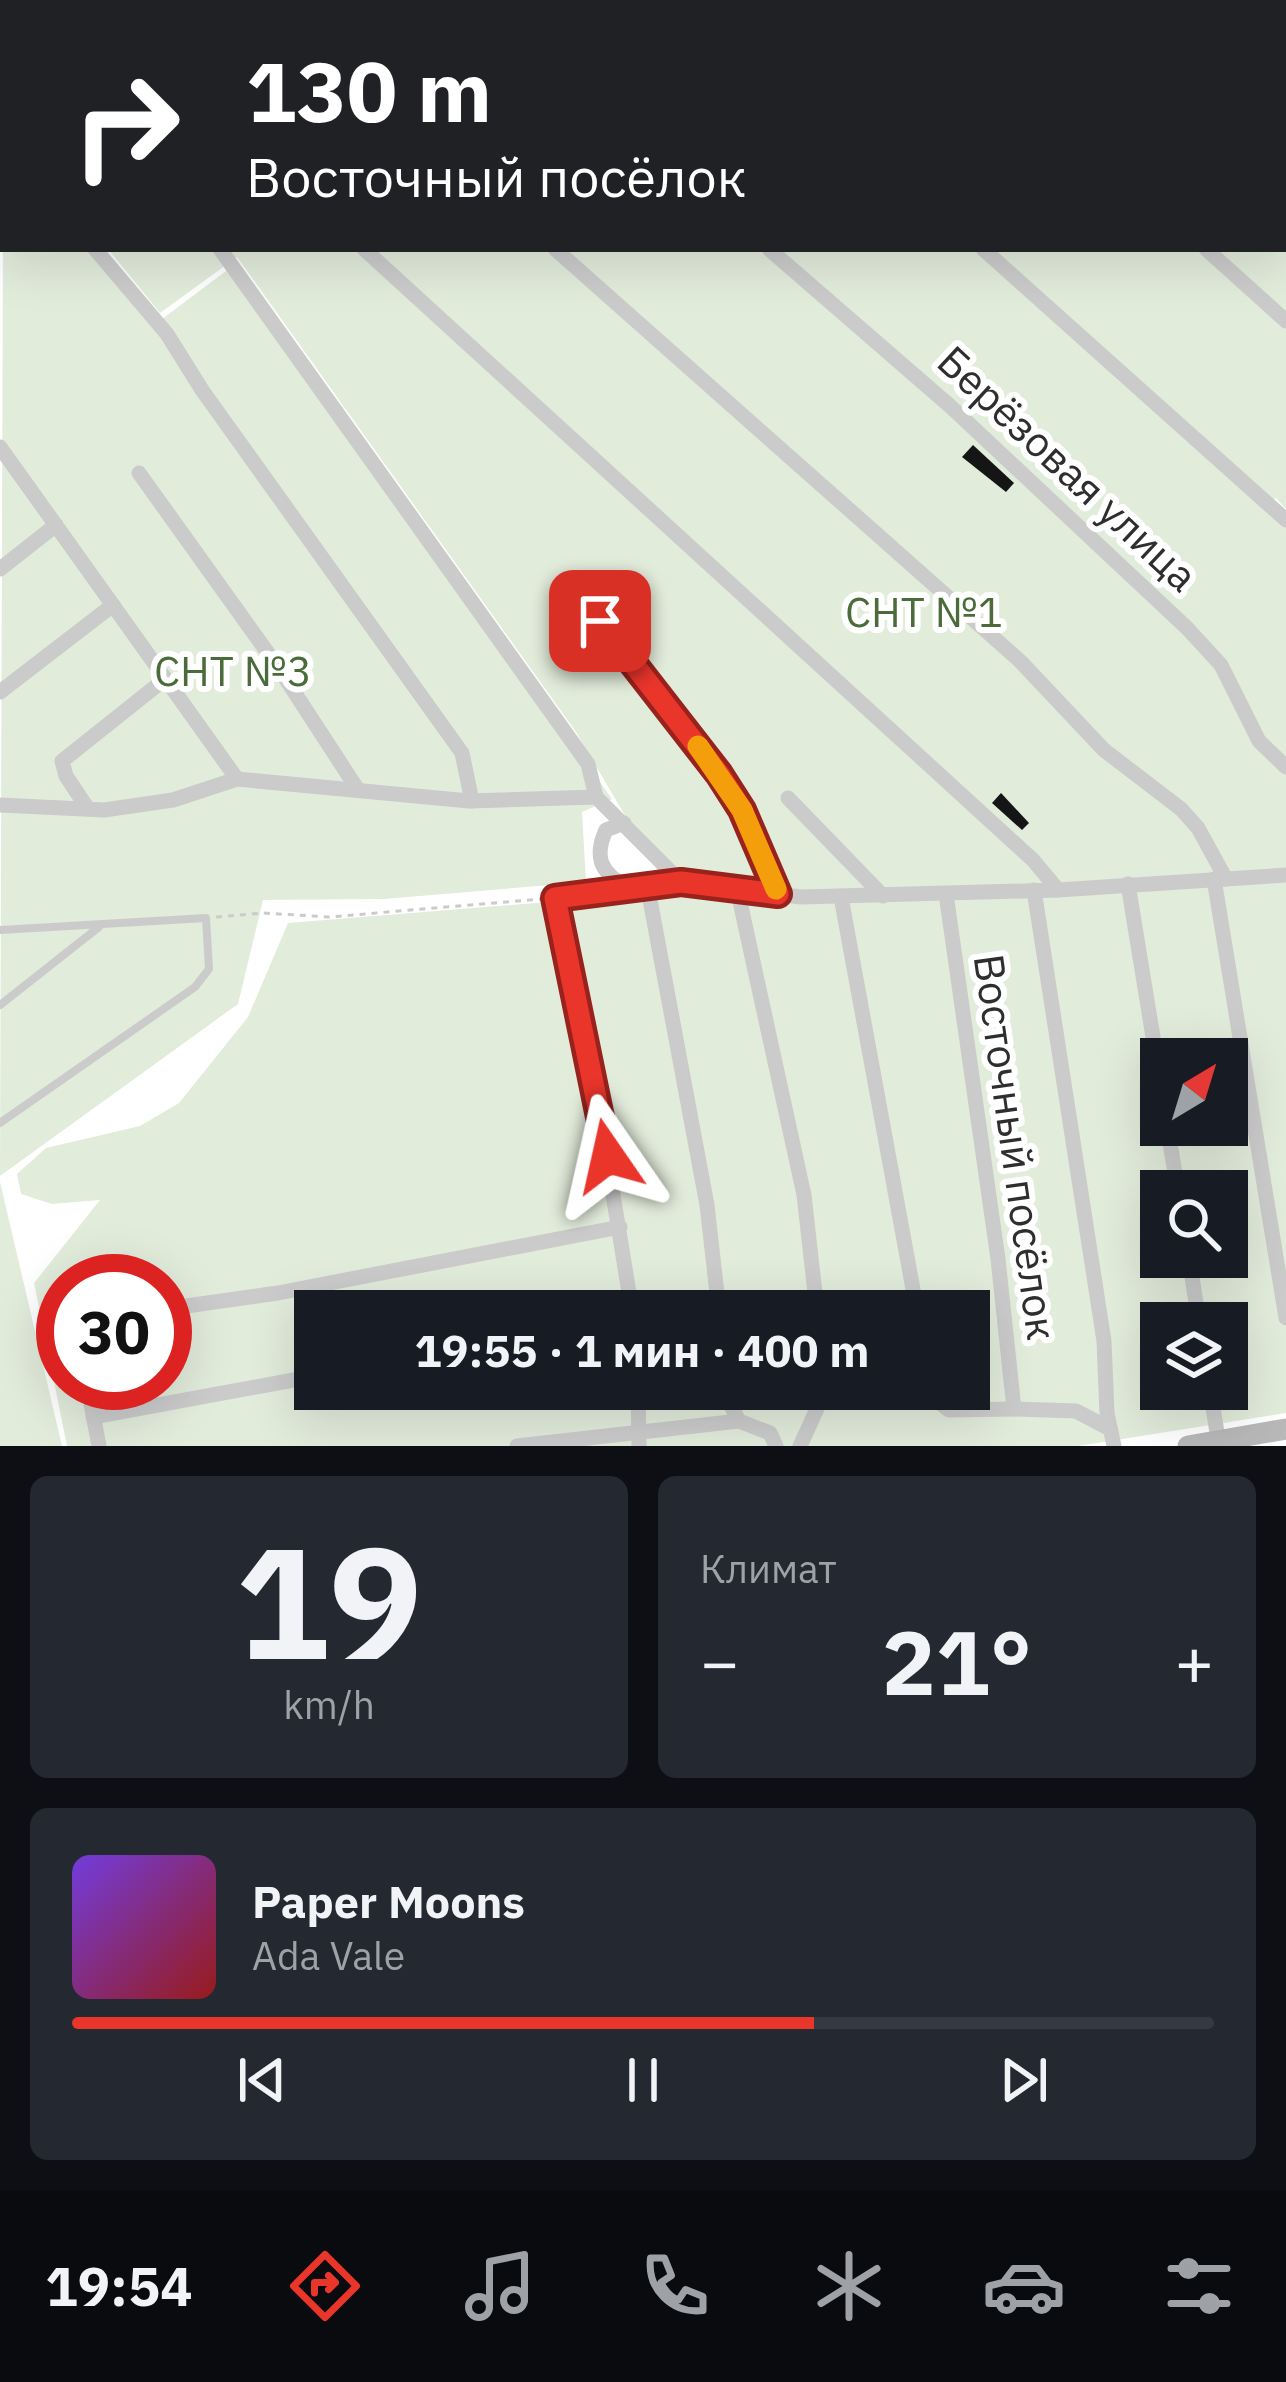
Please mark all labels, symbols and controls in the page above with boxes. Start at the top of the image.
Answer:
text: 130 m [246,36,492,145]
icon: right [48,48,204,204]
text: Восточный посёлок [246,142,746,212]
street label: Берёзовая улица [926,333,1210,603]
pin [549,570,651,672]
park label: СНТ №1 [845,584,1003,639]
icon: arrive [567,588,633,654]
park label: СНТ №3 [154,643,312,698]
street label: Восточный посёлок [962,950,1070,1344]
north arrow [1140,1038,1248,1146]
map controls [1140,1038,1248,1410]
position arrow [545,1093,671,1219]
button: search [1140,1170,1248,1278]
speed limit sign: 30 [36,1254,192,1410]
button: layers [1140,1302,1248,1410]
text: 19:55 · 1 мин · 400 m [415,1321,869,1379]
text: 19 [235,1499,423,1702]
text: Климат [700,1543,837,1594]
text: 21° [882,1603,1032,1720]
text: − [700,1618,740,1704]
text: + [1174,1618,1214,1704]
text: km/h [283,1679,375,1730]
text: Paper Moons [252,1872,525,1930]
text: Ada Vale [252,1930,405,1981]
icon: previous [229,2047,295,2113]
icon: pause [610,2047,676,2113]
icon: next [991,2047,1057,2113]
icon: directions [283,2244,367,2328]
icon: music [458,2244,542,2328]
icon: phone [633,2244,717,2328]
icon: climate [807,2244,891,2328]
icon: car [982,2244,1066,2328]
icon: filters [1157,2244,1241,2328]
text: 19:54 [45,2251,193,2321]

